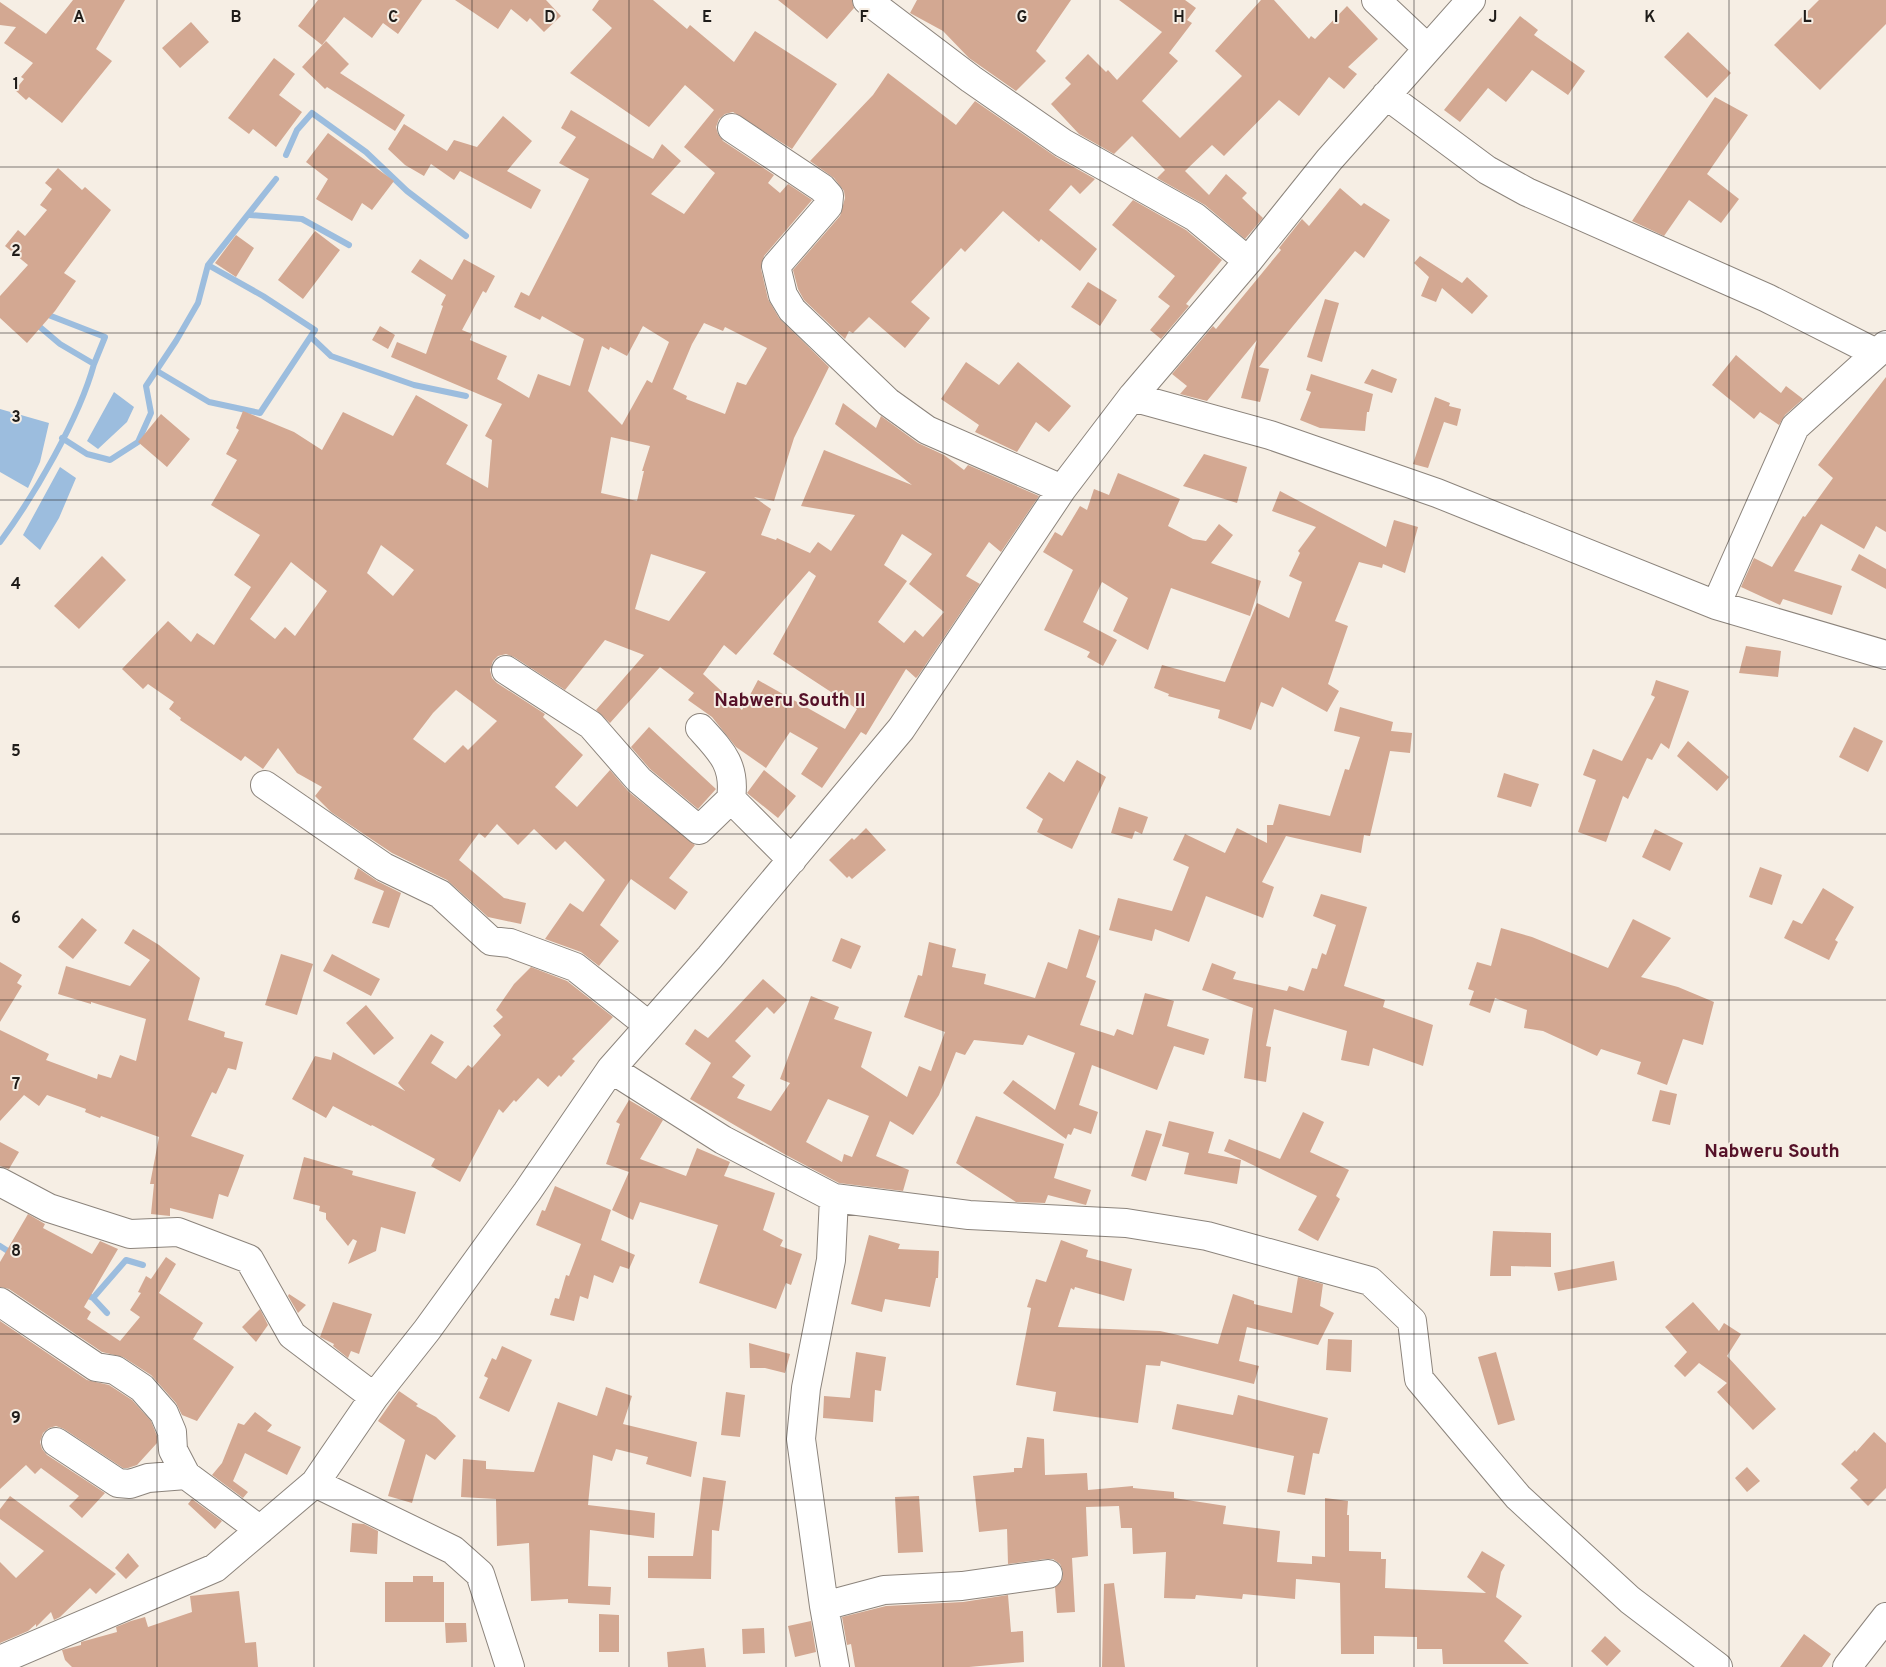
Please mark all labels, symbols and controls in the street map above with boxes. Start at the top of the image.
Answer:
text: A [73,8,85,28]
text: B [230,8,242,28]
text: C [388,8,398,28]
text: D [544,8,556,28]
text: E [702,8,712,28]
text: F [859,8,869,28]
text: G [1017,8,1027,28]
text: H [1173,8,1185,28]
text: I [1334,8,1338,28]
text: J [1489,8,1497,28]
text: K [1644,8,1656,28]
text: L [1802,8,1812,28]
text: 1 [13,75,19,95]
text: 2 [11,242,21,262]
text: 3 [11,408,21,428]
text: 4 [11,575,21,595]
district label: Nabweru South II [714,689,866,713]
text: 5 [11,742,21,762]
text: 6 [11,909,21,929]
text: 7 [12,1075,20,1095]
district label: Nabweru South [1704,1140,1840,1164]
text: 8 [11,1242,21,1262]
text: 9 [11,1409,21,1429]

